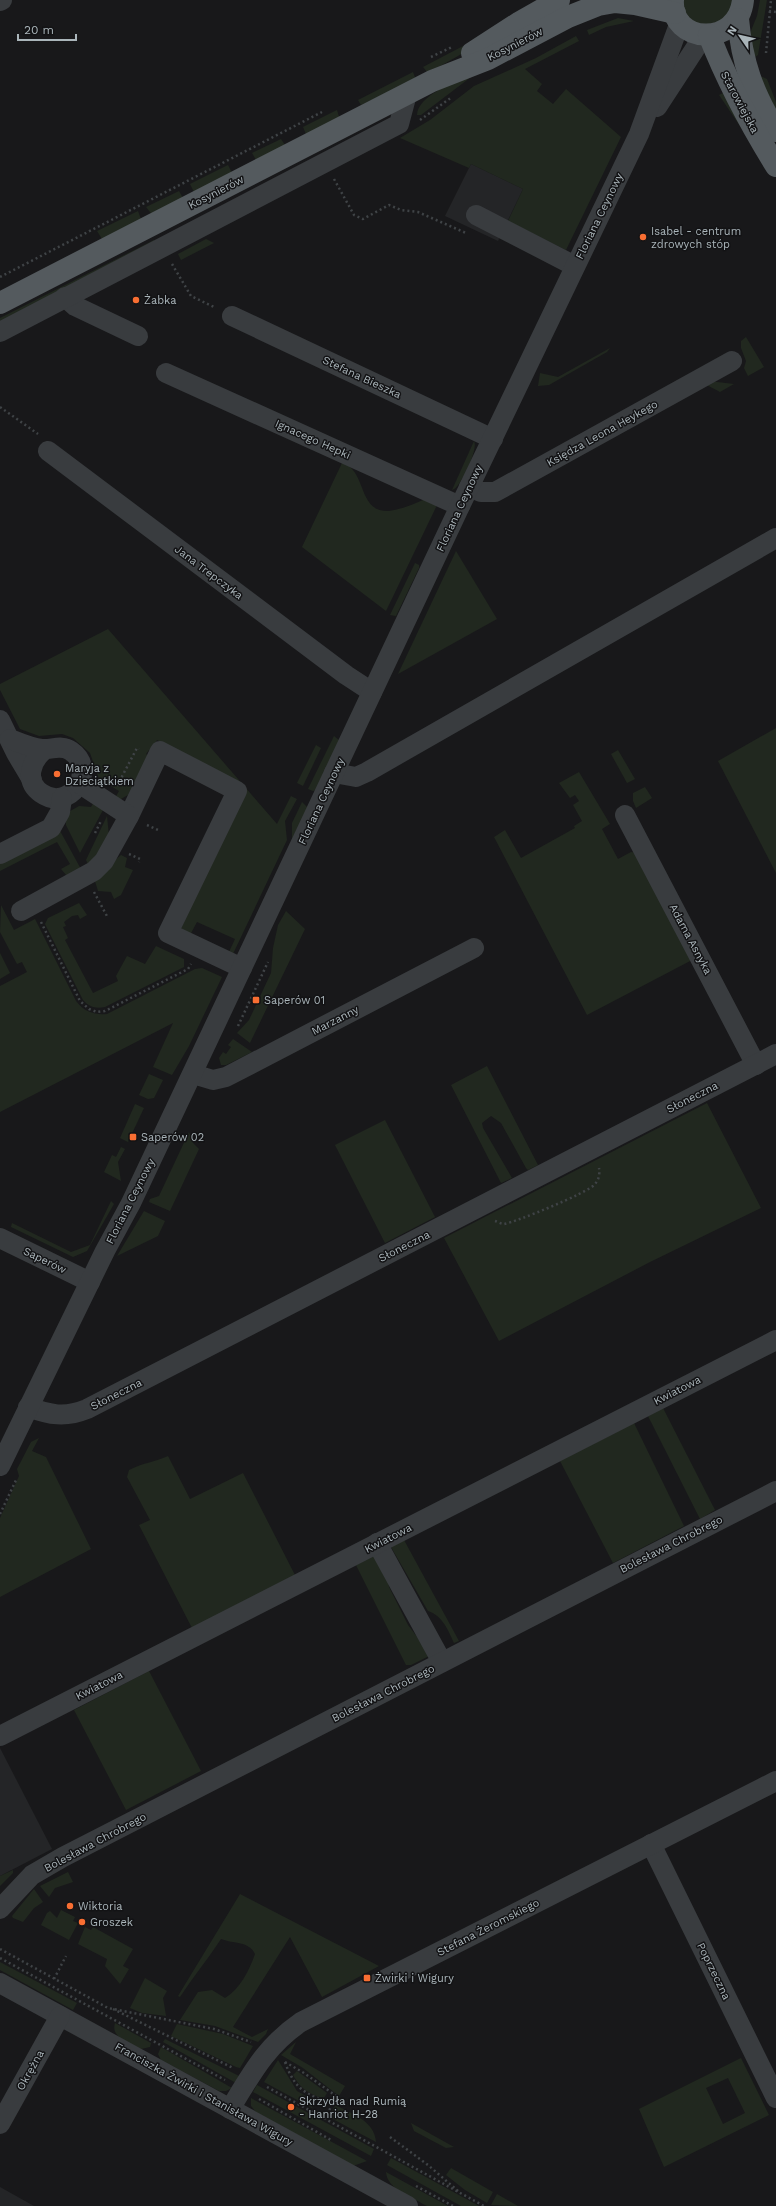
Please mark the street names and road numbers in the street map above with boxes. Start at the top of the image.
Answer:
street label: Kosynierów [485,25,545,64]
street label: Starowiejska [718,69,761,135]
street label: Floriana Ceynowy [573,171,626,261]
street label: Kosynierów [186,173,246,212]
street label: Stefana Bieszka [320,354,403,401]
street label: Księdza Leona Heykego [544,397,660,469]
street label: Ignacego Hepki [273,417,353,462]
street label: Floriana Ceynowy [434,462,485,554]
street label: Jana Trepczyka [172,543,245,602]
street label: Floriana Ceynowy [296,755,347,847]
street label: Adama Asnyka [667,902,715,977]
street label: Marzanny [309,1003,361,1038]
street label: Słoneczna [664,1079,720,1116]
street label: Floriana Ceynowy [103,1156,158,1246]
street label: Słoneczna [376,1228,432,1265]
street label: Saperów [21,1244,68,1276]
street label: Kwiatowa [651,1373,703,1408]
street label: Słoneczna [88,1376,144,1413]
street label: Bolesława Chrobrego [618,1513,725,1576]
street label: Kwiatowa [362,1521,414,1556]
street label: Bolesława Chrobrego [330,1662,437,1725]
street label: Kwiatowa [73,1668,125,1703]
street label: Bolesława Chrobrego [42,1810,148,1875]
street label: Stefana Żeromskiego [435,1895,541,1959]
street label: Poprzeczna [694,1941,733,2002]
street label: Franciszka Żwirki i Stanisława Wigury [112,2039,296,2149]
street label: Okrężna [14,2048,47,2093]

